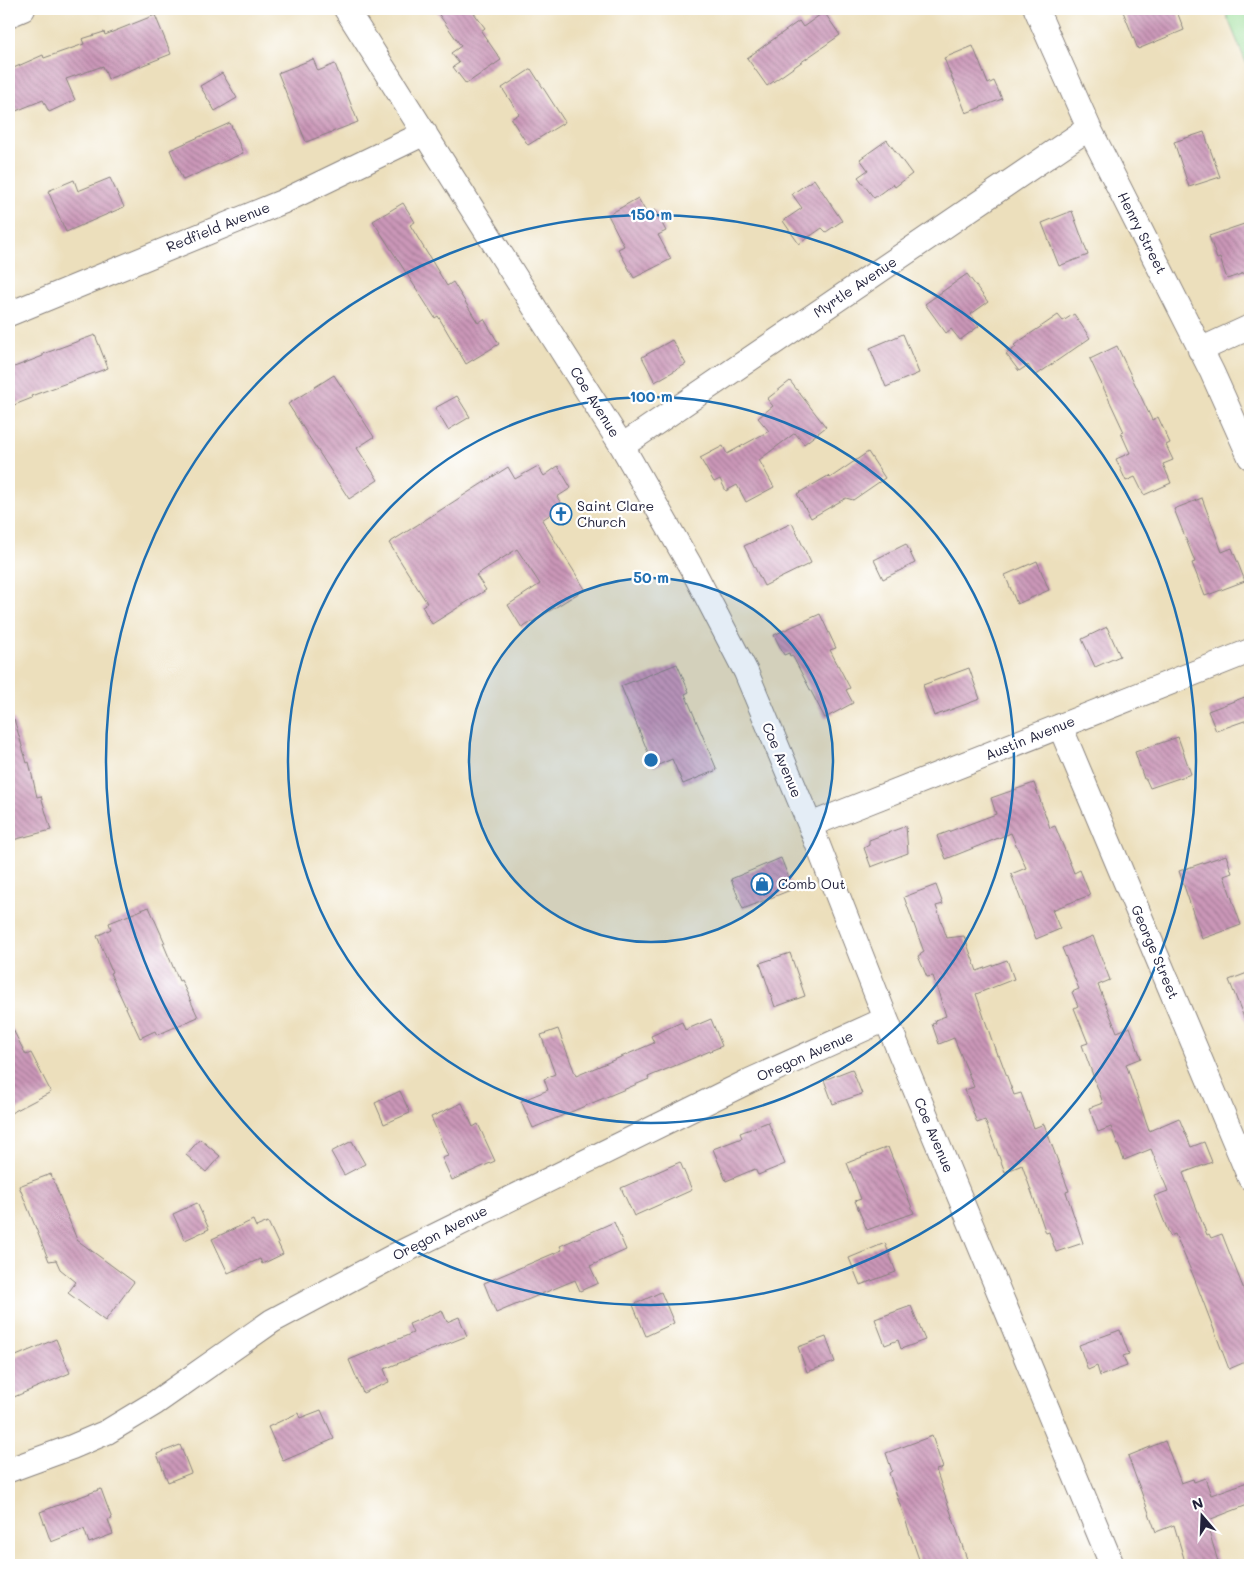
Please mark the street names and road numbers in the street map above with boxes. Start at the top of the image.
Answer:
street label: Henry Street [1114,188,1171,277]
street label: Redfield Avenue [163,197,272,256]
street label: Myrtle Avenue [809,252,900,322]
street label: Coe Avenue [566,363,625,441]
street label: Austin Avenue [982,711,1078,764]
street label: Coe Avenue [758,719,807,800]
street label: George Street [1127,902,1184,1002]
street label: Oregon Avenue [753,1026,856,1085]
street label: Coe Avenue [910,1094,959,1175]
street label: Oregon Avenue [389,1201,490,1265]

